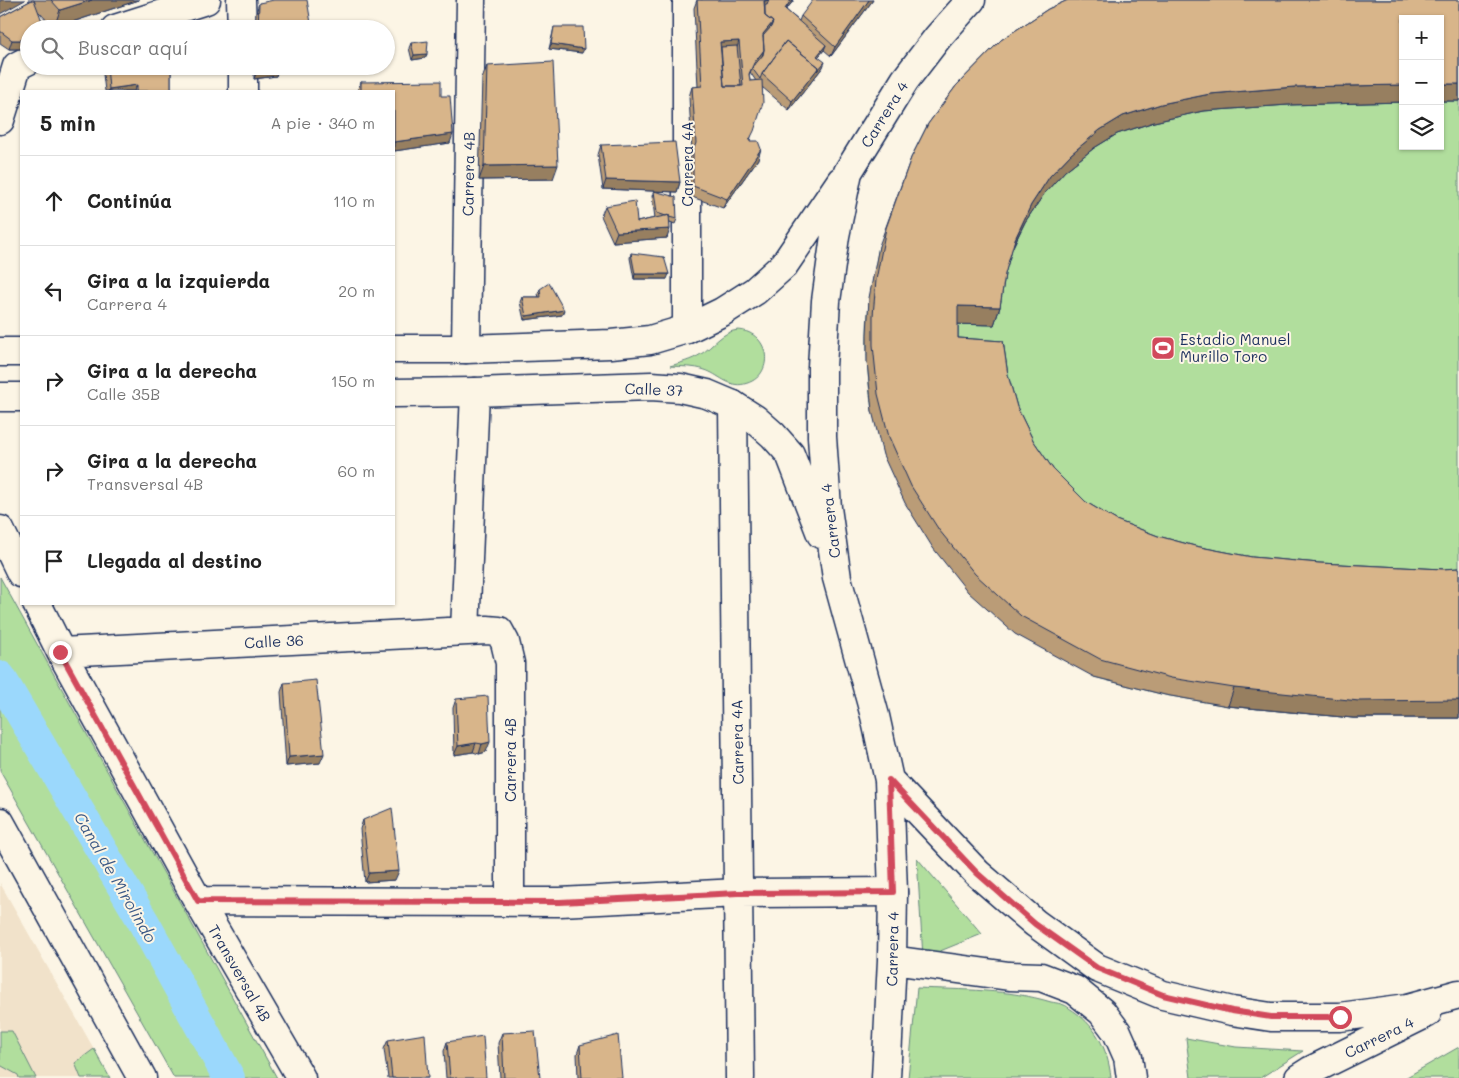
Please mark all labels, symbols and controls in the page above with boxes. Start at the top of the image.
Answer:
map controls [1399,15,1444,150]
button: + [1399,15,1444,60]
search box [20,20,395,75]
icon: search [38,34,66,62]
text: Buscar aquí [78,35,188,60]
button: − [1399,60,1444,105]
street label: Carrera 4 [856,77,912,151]
button: layers [1399,105,1444,150]
text: 5 min [40,109,96,136]
text: A pie · 340 m [270,112,375,133]
street label: Carrera 4A [677,121,697,207]
street label: Carrera 4B [457,132,479,216]
icon: ahead [40,187,68,215]
text: Continúa [87,188,172,213]
text: 110 m [333,190,375,211]
text: Gira a la izquierda [87,268,270,293]
icon: left [40,277,68,305]
text: 20 m [338,280,375,301]
text: Carrera 4 [87,293,167,314]
place label: Estadio Manuel Murillo Toro [1180,329,1291,366]
sports icon: Estadio Manuel Murillo Toro [1150,335,1176,361]
text: Gira a la derecha [87,358,257,383]
icon: right [40,367,68,395]
text: 150 m [331,370,375,391]
street label: Calle 37 [624,378,684,400]
text: Calle 35B [87,383,160,404]
text: Gira a la derecha [87,448,257,473]
icon: right [40,457,68,485]
text: 60 m [338,460,375,481]
text: Transversal 4B [87,473,203,494]
street label: Carrera 4 [815,482,844,559]
icon: arrive [40,547,68,575]
text: Llegada al destino [87,548,262,573]
street label: Calle 36 [244,629,304,653]
route end [49,641,72,664]
street label: Carrera 4A [726,699,748,785]
street label: Carrera 4B [500,718,520,802]
water label: Canal de Mirolindo [70,808,162,946]
street label: Carrera 4 [881,911,903,987]
street label: Transversal 4B [204,921,276,1025]
route start [1329,1006,1352,1029]
street label: Carrera 4 [1341,1012,1417,1062]

